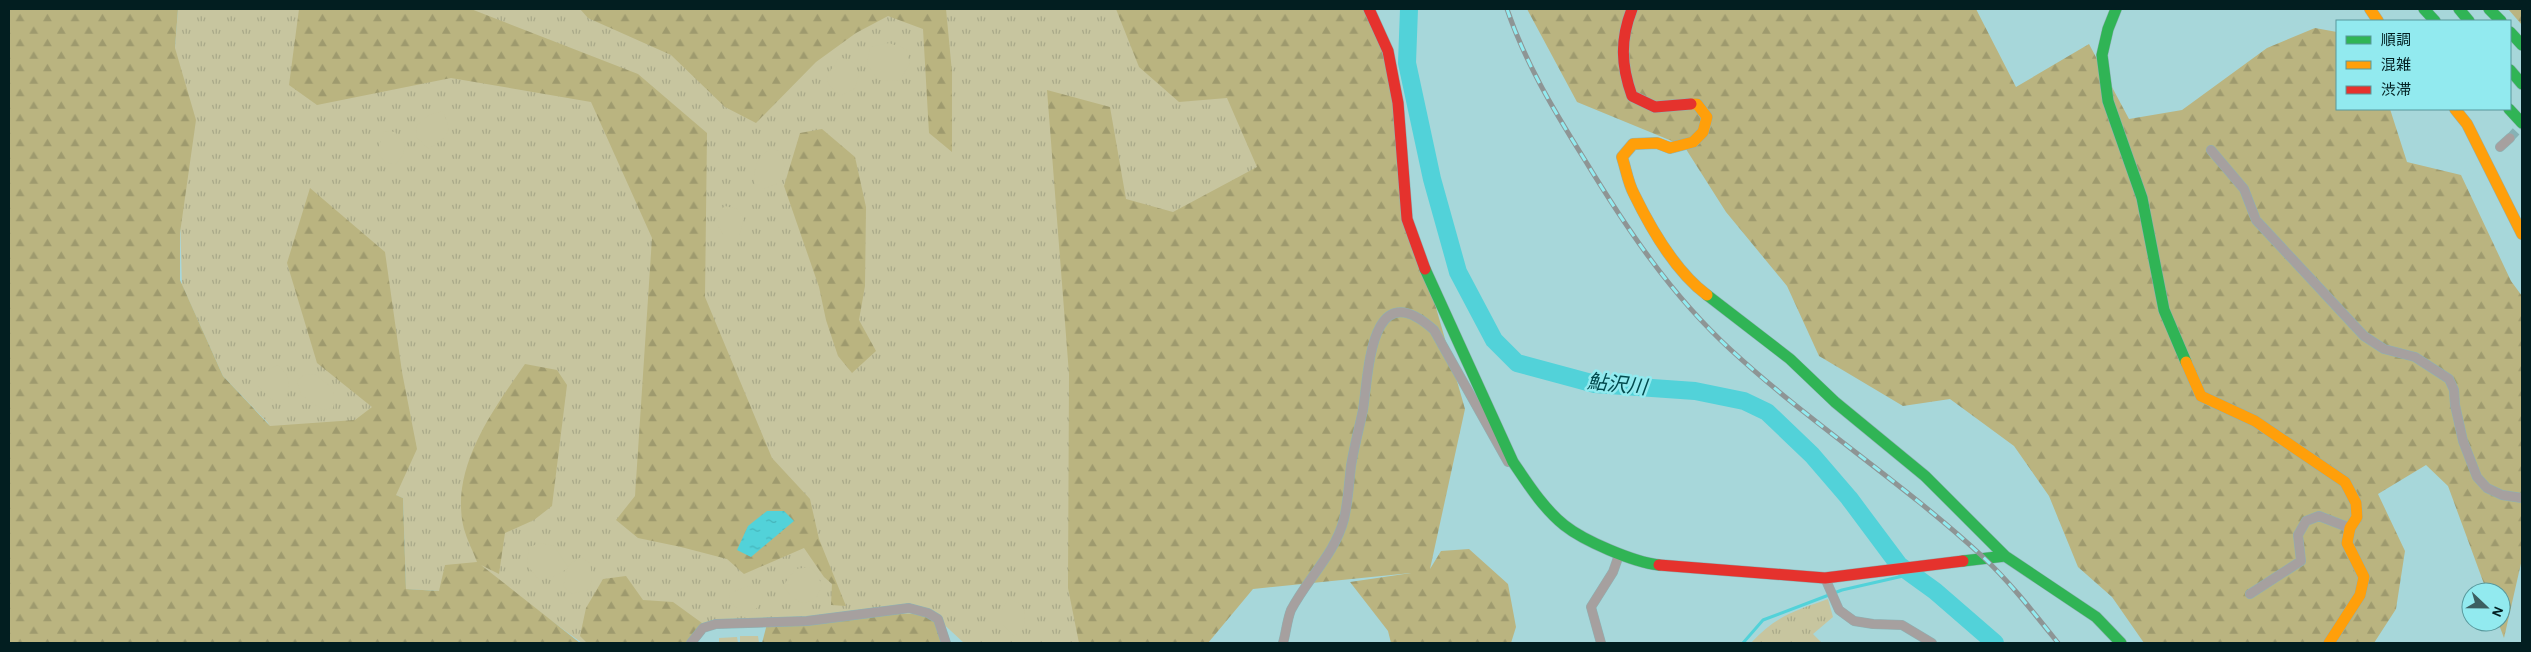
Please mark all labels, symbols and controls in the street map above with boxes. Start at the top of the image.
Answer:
legend [2336,20,2511,110]
text: 順調 [2381,33,2411,48]
text: 混雑 [2381,57,2411,73]
text: 渋滞 [2381,82,2411,98]
water label: 鮎沢川 [1586,371,1650,398]
north arrow [2461,582,2511,632]
text: N [2489,604,2505,619]

